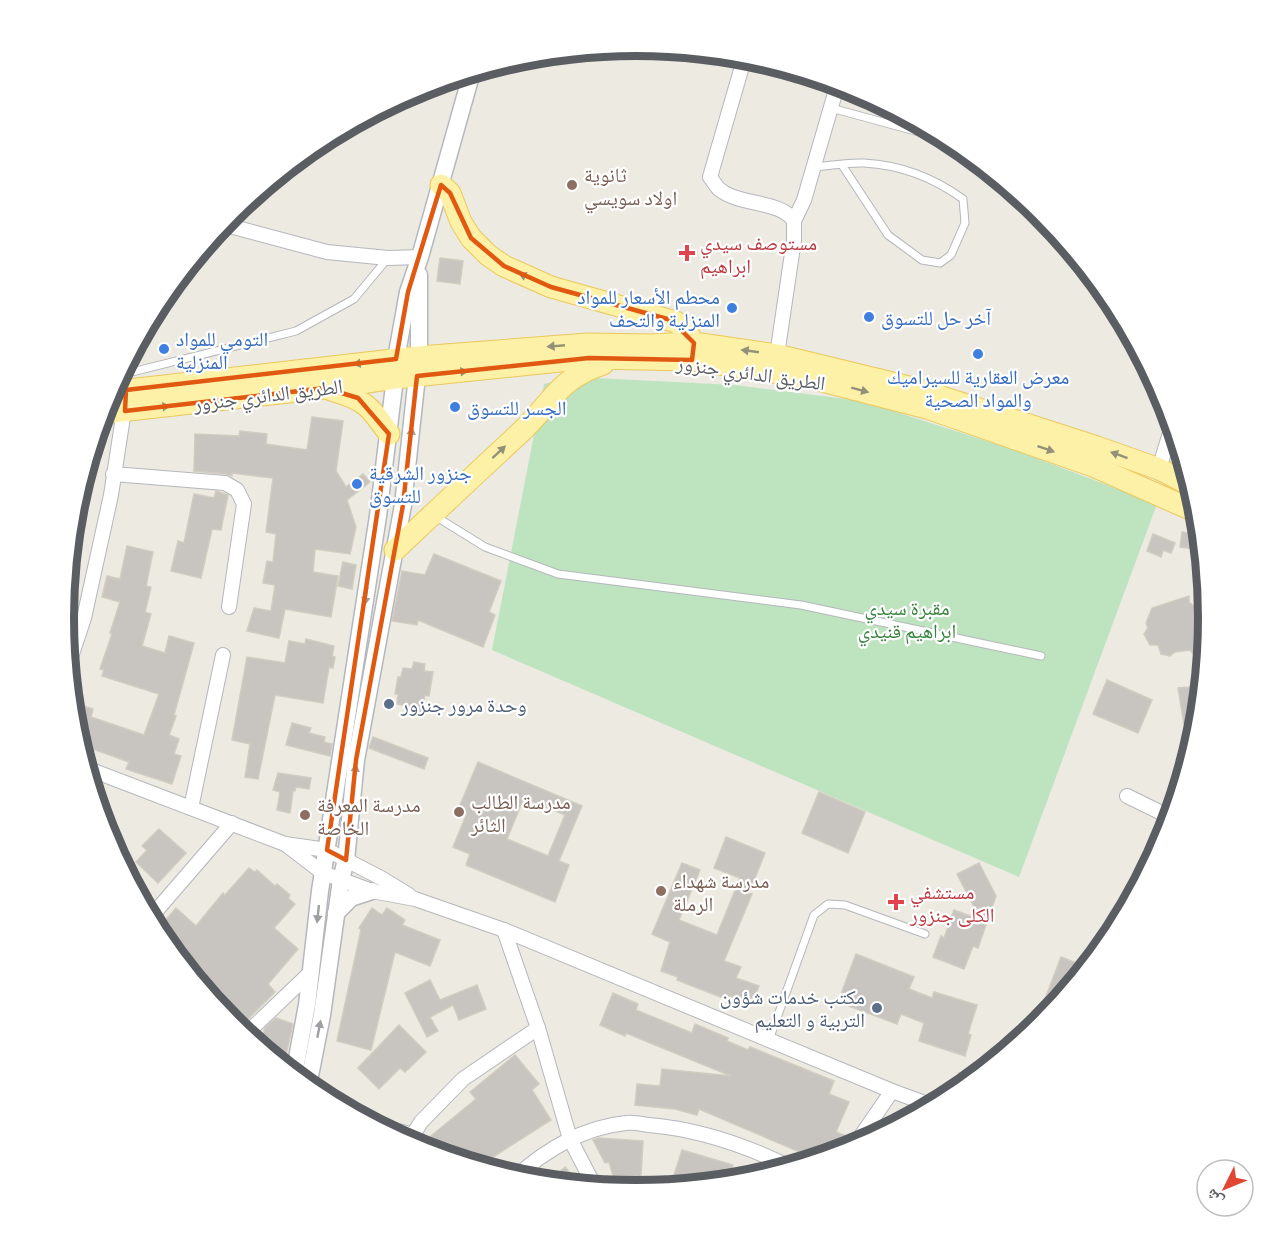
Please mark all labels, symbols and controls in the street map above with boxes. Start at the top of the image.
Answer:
place label: ثانوية اولاد سويسي [584,162,677,214]
marker: ثانوية اولاد سويسي [565,178,579,192]
place label: مستوصف سيدي ابراهيم [700,230,817,280]
marker: مستوصف سيدي ابراهيم [678,244,696,262]
one-way arrow [518,272,536,282]
place label: محطم الأسعار للمواد المنزلية والتحف [577,284,720,331]
marker: محطم الأسعار للمواد المنزلية والتحف [725,301,739,315]
place label: آخر حل للتسوق [881,305,992,330]
marker: آخر حل للتسوق [862,310,876,324]
place label: التومي للمواد المنزلية [176,326,268,373]
one-way arrow [546,341,565,351]
marker: التومي للمواد المنزلية [157,342,171,356]
one-way arrow [741,346,760,356]
marker: معرض العقارية للسيراميك والمواد الصحية [971,347,985,361]
street label: الطريق الدائري جنزور [673,350,827,399]
one-way arrow [352,359,371,368]
place label: معرض العقارية للسيراميك والمواد الصحية [887,364,1069,411]
one-way arrow [449,367,468,377]
street label: الطريق الدائري جنزور [191,373,345,420]
one-way arrow [851,386,869,396]
place label: الجسر للتسوق [467,395,567,420]
marker: الجسر للتسوق [448,400,462,414]
one-way arrow [151,402,170,412]
one-way arrow [406,427,416,446]
one-way arrow [491,445,506,459]
one-way arrow [1037,445,1055,455]
one-way arrow [1110,449,1128,459]
place label: جنزور الشرقية للتسوق [369,460,472,508]
marker: جنزور الشرقية للتسوق [350,477,364,491]
one-way arrow [361,587,370,606]
park label: مقبرة سيدي ابراهيم قنيدي [858,595,956,647]
place label: وحدة مرور جنزور [400,692,527,716]
marker: وحدة مرور جنزور [382,697,396,711]
one-way arrow [350,764,359,783]
place label: مدرسة الطالب الثائر [470,789,571,836]
place label: مدرسة المعرفة الخاصة [317,792,421,839]
marker: مدرسة الطالب الثائر [452,805,466,819]
marker: مدرسة المعرفة الخاصة [298,808,312,822]
place label: مدرسة شهداء الرملة [673,868,769,915]
place label: مستشفي الكلى جنزور [909,879,995,927]
marker: مدرسة شهداء الرملة [654,884,668,898]
marker: مستشفي الكلى جنزور [887,893,905,911]
one-way arrow [313,904,323,923]
place label: مكتب خدمات شؤون التربية و التعليم [720,984,865,1034]
marker: مكتب خدمات شؤون التربية و التعليم [870,1001,884,1015]
one-way arrow [315,1019,324,1038]
north arrow [1195,1158,1255,1218]
text: ش [1201,1185,1227,1211]

